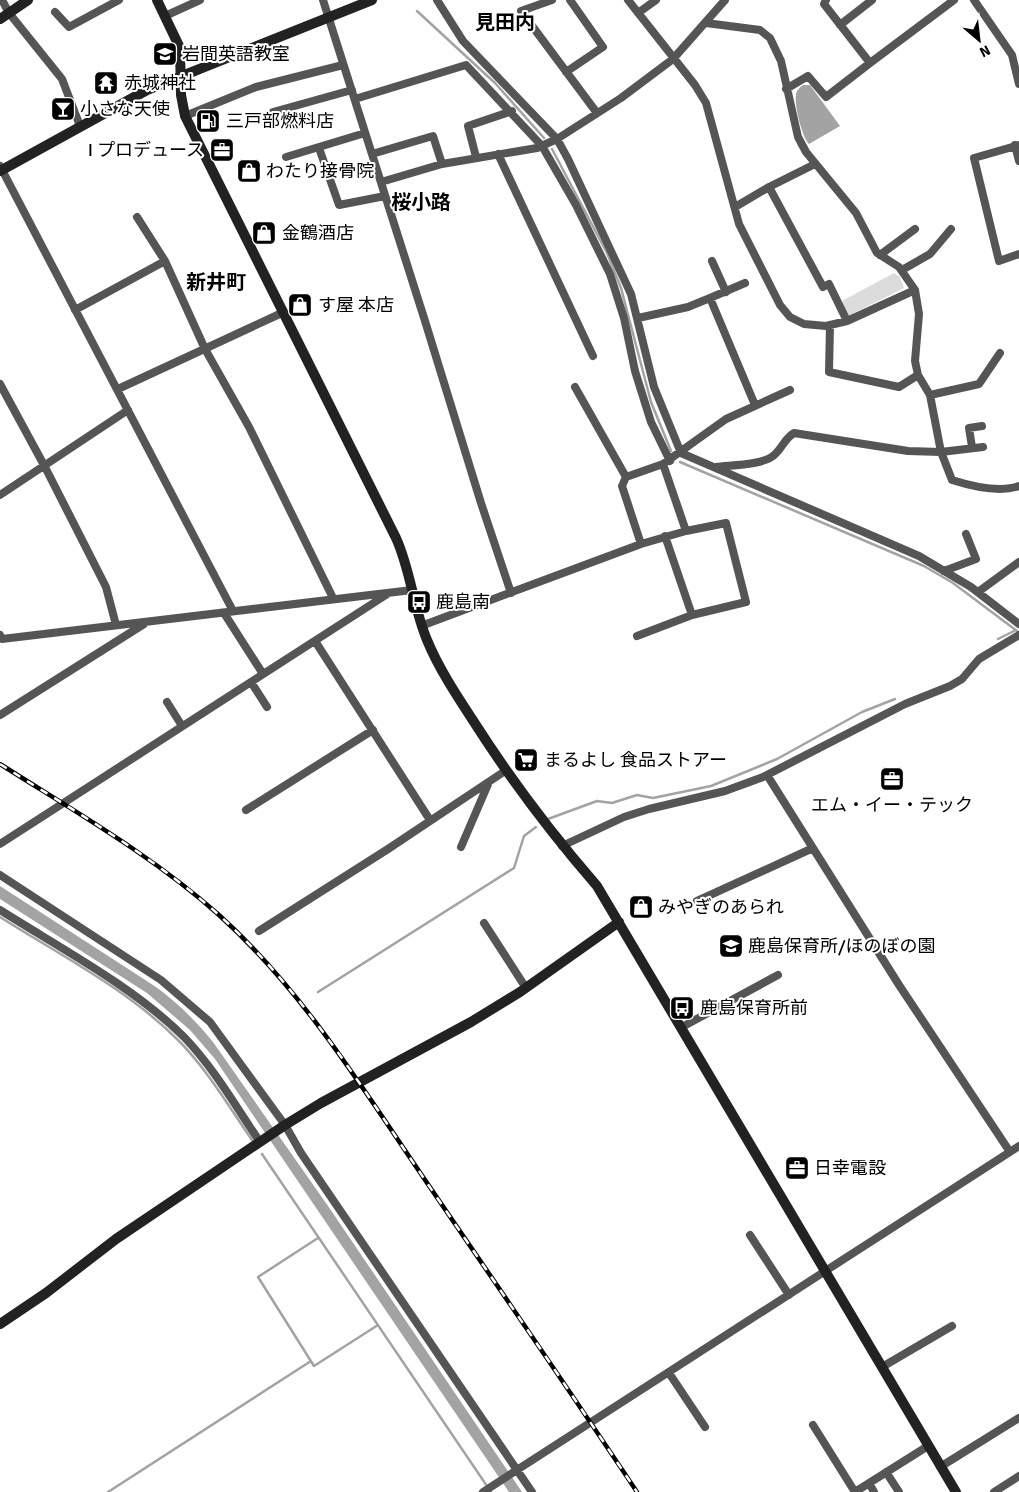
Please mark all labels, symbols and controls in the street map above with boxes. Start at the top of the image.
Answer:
district label: 見田内 [475,10,535,35]
north arrow [954,15,1004,65]
school or university icon: 岩間英語教室 [152,41,178,67]
text: N [977,41,993,61]
place label: 岩間英語教室 [182,43,290,65]
temple icon: 赤城神社 [93,70,119,96]
place label: 赤城神社 [124,72,196,94]
bar icon: 小さな天使 [50,96,76,122]
place label: 小さな天使 [80,98,170,120]
fuel station icon: 三戸部燃料店 [195,108,221,134]
place label: 三戸部燃料店 [226,110,334,132]
office icon: I プロデュース [209,137,235,163]
place label: I プロデュース [88,139,204,161]
shop icon: わたり接骨院 [236,158,262,184]
place label: わたり接骨院 [266,160,374,182]
district label: 桜小路 [391,190,451,215]
shop icon: 金鶴酒店 [251,220,277,246]
place label: 金鶴酒店 [282,222,354,244]
district label: 新井町 [186,270,246,295]
shop icon: す屋 本店 [287,292,313,318]
place label: す屋 本店 [318,294,394,316]
bus stop icon: 鹿島南 [406,589,432,615]
place label: 鹿島南 [436,591,490,613]
supermarket icon: まるよし 食品ストアー [513,747,539,773]
place label: まるよし 食品ストアー [544,749,727,771]
office icon: エム・イー・テック [879,766,905,792]
place label: エム・イー・テック [811,794,973,816]
shop icon: みやぎのあられ [628,894,654,920]
place label: みやぎのあられ [658,896,784,918]
school or university icon: 鹿島保育所/ほのぼの園 [718,933,744,959]
place label: 鹿島保育所/ほのぼの園 [748,935,936,957]
bus stop icon: 鹿島保育所前 [669,995,695,1021]
place label: 鹿島保育所前 [700,997,808,1019]
office icon: 日幸電設 [784,1155,810,1181]
place label: 日幸電設 [814,1157,886,1179]

